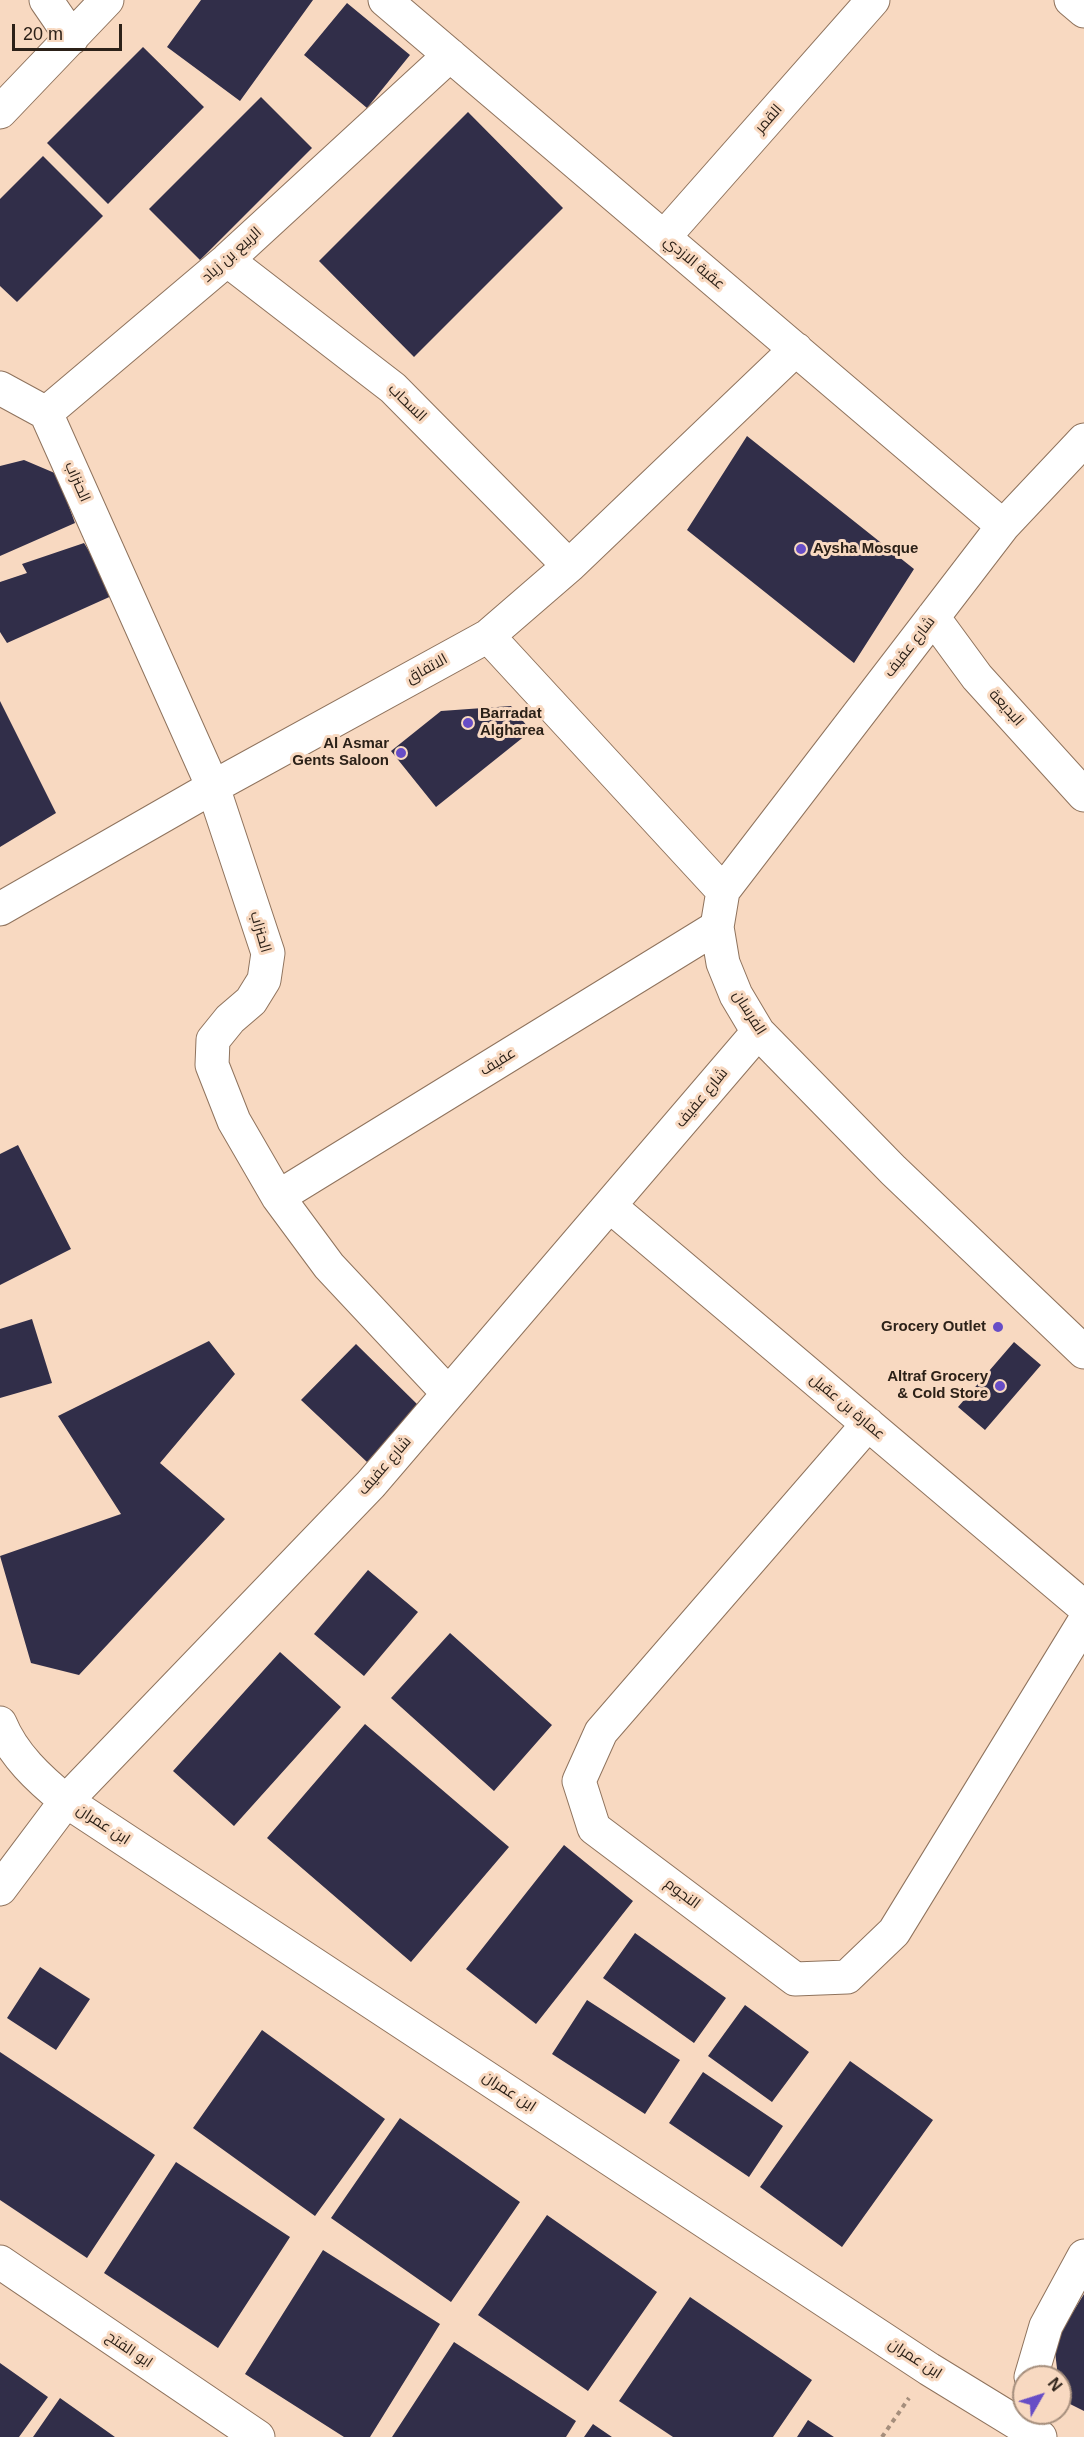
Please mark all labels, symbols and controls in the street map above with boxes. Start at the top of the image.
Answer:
scale bar [15,12,124,50]
text: 20 m [23,24,63,44]
street label: القمر [752,101,786,137]
street label: الربيع بن زياد [198,223,266,287]
street label: عقبة الازدي [660,232,728,294]
street label: السحاب [384,380,430,426]
street label: الحنزاب [60,459,94,505]
place label: Aysha Mosque [813,540,918,558]
marker: Aysha Mosque [794,542,808,556]
street label: شارع عفيف [881,613,939,681]
street label: الاتفاق [403,650,451,688]
street label: البديعة [985,686,1027,730]
place label: Barradat Algharea [480,705,544,740]
marker: Barradat Algharea [461,716,475,730]
place label: Al Asmar Gents Saloon [292,735,389,770]
marker: Al Asmar Gents Saloon [394,746,408,760]
street label: الحنزاب [246,909,274,955]
street label: الفرسان [728,987,770,1039]
street label: عفيف [477,1044,519,1080]
street label: شارع عفيف [672,1065,732,1131]
place label: Grocery Outlet [881,1318,986,1336]
marker: Grocery Outlet [991,1320,1005,1334]
place label: Altraf Grocery & Cold Store [887,1368,988,1403]
street label: عمارة بن عقيل [806,1370,888,1444]
marker: Altraf Grocery & Cold Store [993,1379,1007,1393]
street label: شارع عفيف [355,1433,415,1499]
street label: ابن عمران [73,1801,133,1849]
street label: النجوم [661,1875,703,1913]
street label: ابن عمران [479,2068,539,2116]
street label: ابو الفتح [102,2328,156,2372]
street label: ابن عمران [885,2335,945,2383]
north arrow [1012,2365,1072,2425]
text: N [1045,2375,1065,2394]

